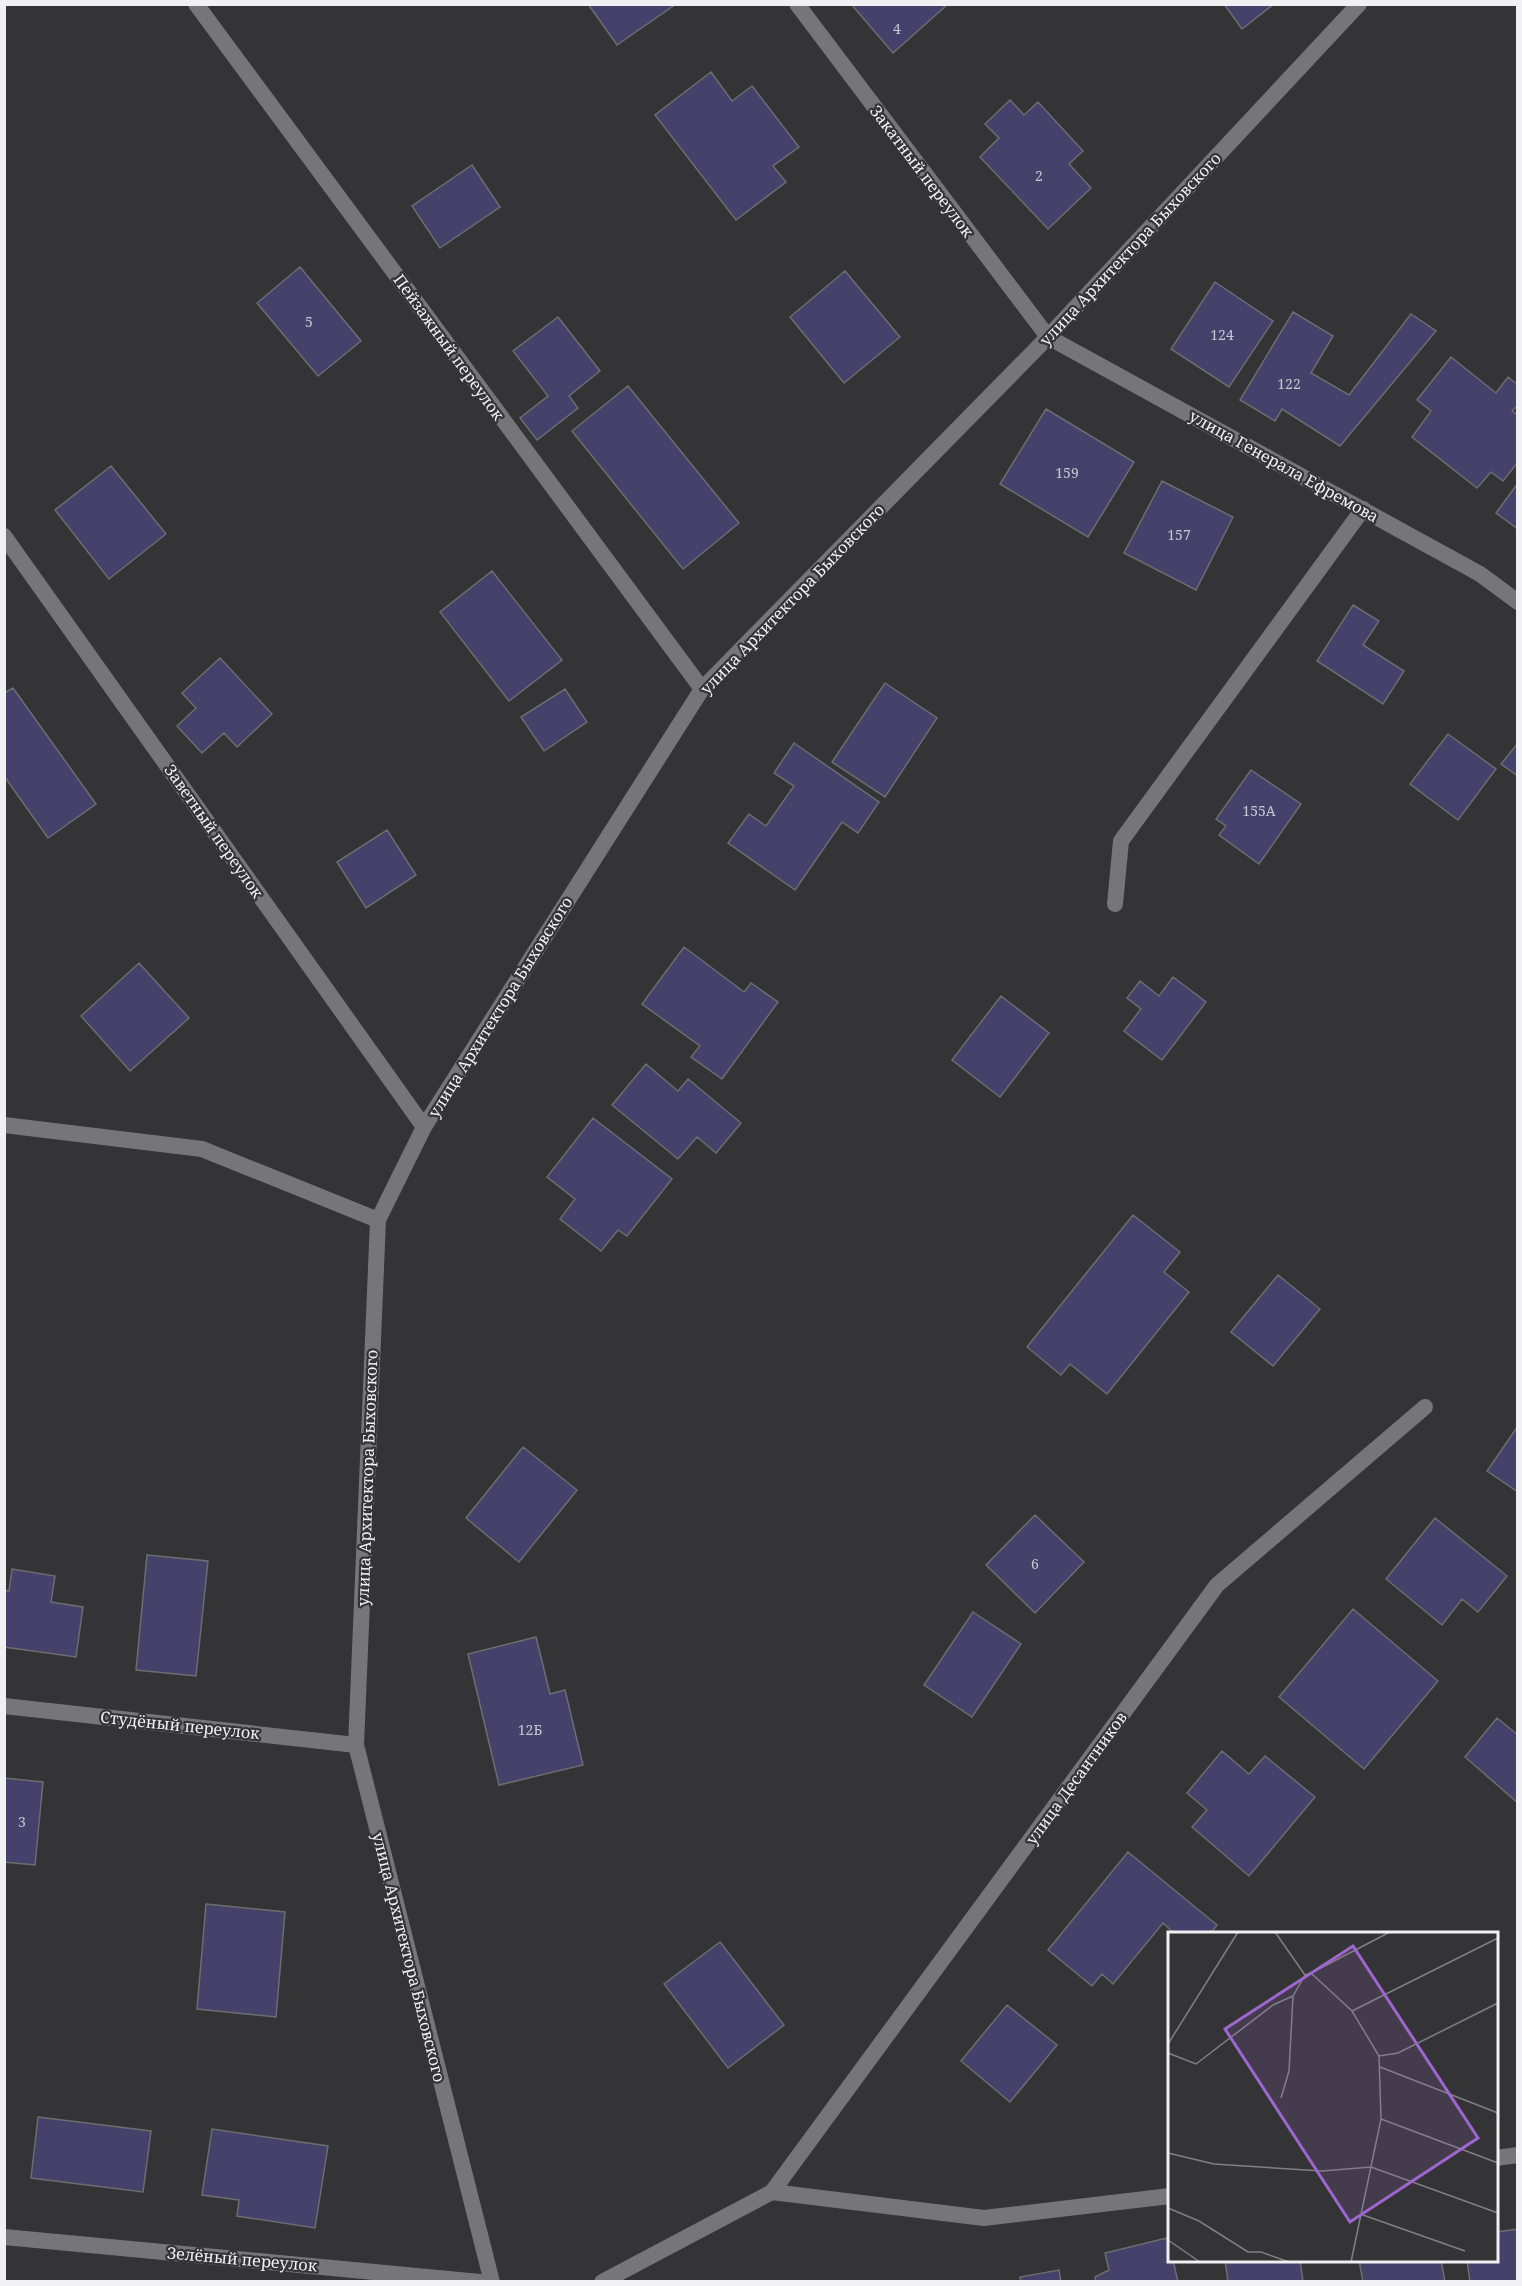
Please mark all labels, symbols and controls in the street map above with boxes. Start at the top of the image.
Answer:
house number: 4 [893,19,901,38]
street label: Закатный переулок [865,100,979,242]
street label: улица Архитектора Быховского [1034,148,1226,350]
house number: 2 [1035,166,1043,185]
street label: Пейзажный переулок [388,269,510,425]
house number: 5 [305,312,313,331]
house number: 124 [1210,325,1234,344]
house number: 122 [1277,374,1301,393]
street label: улица Генерала Ефремова [1185,405,1383,527]
house number: 159 [1055,463,1079,482]
street label: улица Архитектора Быховского [695,499,889,699]
house number: 157 [1167,525,1191,544]
street label: Заветный переулок [159,760,269,903]
house number: 155А [1242,801,1276,820]
street label: улица Архитектора Быховского [423,892,577,1122]
street label: улица Архитектора Быховского [352,1349,382,1607]
house number: 6 [1031,1554,1039,1573]
street label: Студёный переулок [99,1706,261,1744]
street label: улица Десантников [1020,1707,1132,1849]
house number: 12Б [518,1720,542,1739]
house number: 3 [18,1812,26,1831]
street label: улица Архитектора Быховского [367,1830,451,2084]
inset map [1168,1932,1498,2262]
street label: Зелёный переулок [166,2241,319,2277]

